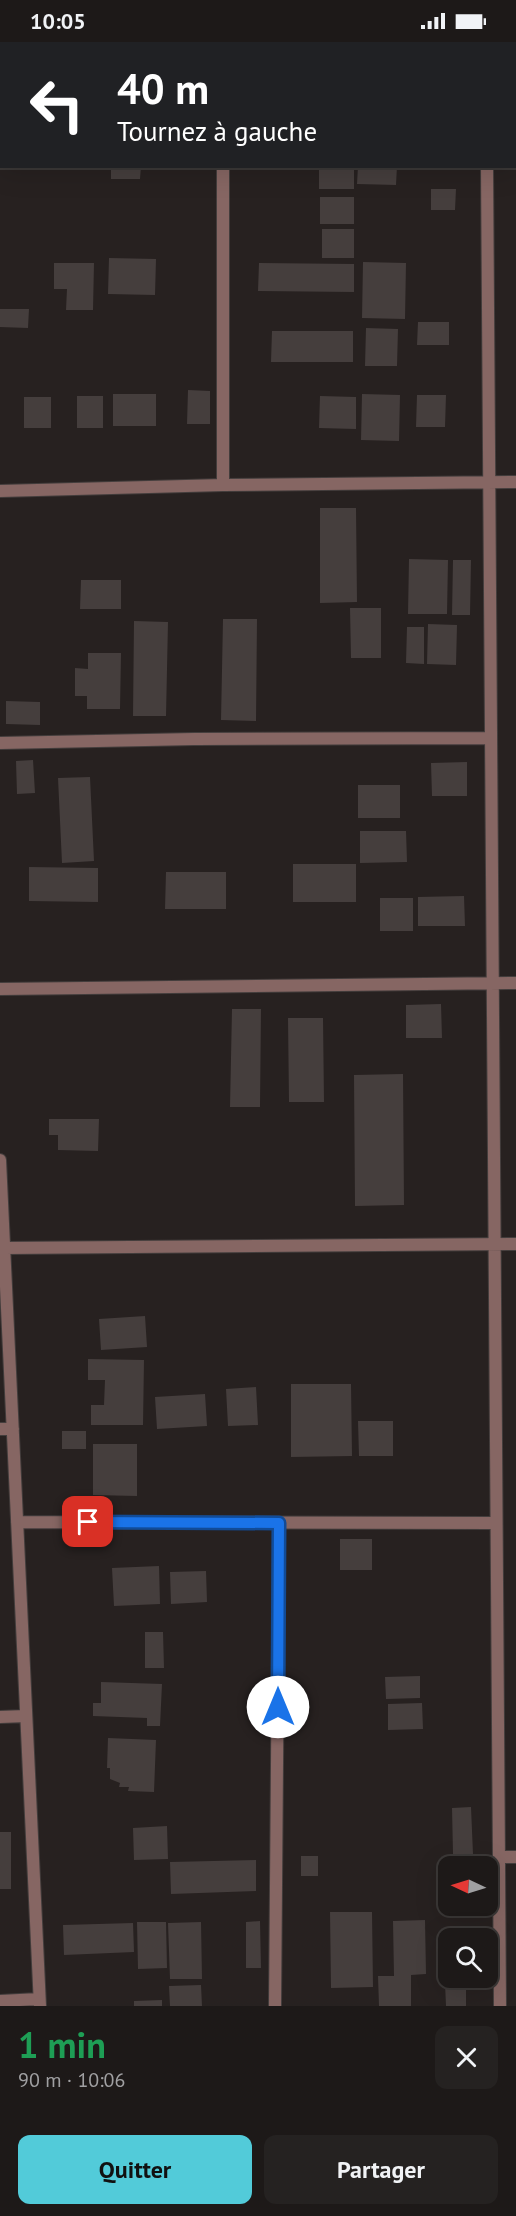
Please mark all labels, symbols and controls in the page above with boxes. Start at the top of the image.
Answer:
text: 10:05 [30,7,86,35]
text: 40 m [117,61,209,116]
icon: left [18,66,96,144]
text: Tournez à gauche [117,114,317,148]
pin [62,1496,113,1547]
icon: arrive [71,1505,104,1538]
position arrow [246,1675,310,1739]
north arrow [438,1856,498,1916]
map controls [438,1856,498,1988]
button: search [438,1928,498,1988]
text: 1 min [18,2021,106,2068]
button: close [435,2026,498,2089]
text: 90 m · 10:06 [18,2067,125,2093]
button: Quitter [18,2135,252,2204]
button: Partager [264,2135,498,2204]

